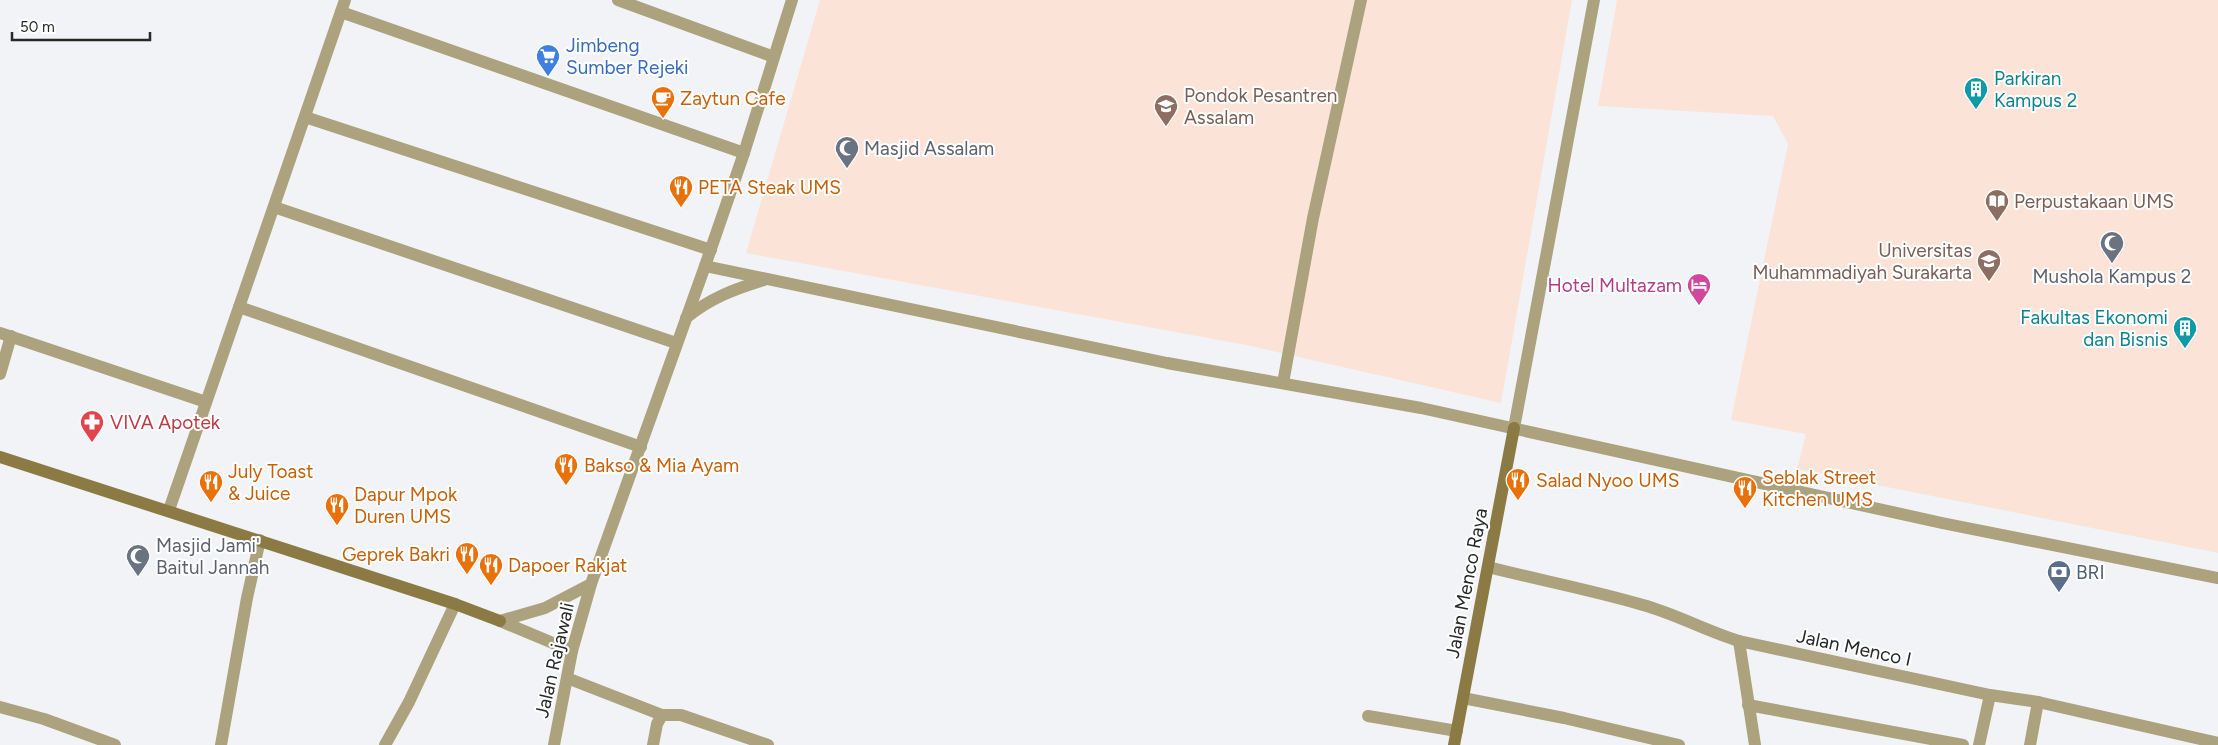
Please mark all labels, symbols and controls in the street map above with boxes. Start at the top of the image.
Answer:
scale bar [12,10,150,42]
text: 50 m [20,18,55,36]
place label: Jimbeng Sumber Rejeki [566,34,688,79]
supermarket icon: Jimbeng Sumber Rejeki [535,43,561,77]
place label: Parkiran Kampus 2 [1994,67,2077,112]
building icon: Parkiran Kampus 2 [1963,76,1989,110]
place label: Pondok Pesantren Assalam [1184,84,1337,129]
cafe icon: Zaytun Cafe [650,85,676,119]
place label: Zaytun Cafe [680,87,786,110]
school or university icon: Pondok Pesantren Assalam [1153,93,1179,127]
mosque icon: Masjid Assalam [834,135,860,169]
place label: Masjid Assalam [864,137,994,160]
restaurant icon: PETA Steak UMS [668,174,694,208]
place label: PETA Steak UMS [698,176,841,199]
library icon: Perpustakaan UMS [1984,188,2010,222]
place label: Perpustakaan UMS [2014,190,2174,213]
mosque icon: Mushola Kampus 2 [2099,230,2125,264]
place label: Universitas Muhammadiyah Surakarta [1752,239,1972,284]
school or university icon: Universitas Muhammadiyah Surakarta [1976,248,2002,282]
place label: Mushola Kampus 2 [2032,265,2192,288]
hotel icon: Hotel Multazam [1686,272,1712,306]
place label: Hotel Multazam [1547,274,1682,297]
place label: Fakultas Ekonomi dan Bisnis [2020,306,2168,351]
building icon: Fakultas Ekonomi dan Bisnis [2172,315,2198,349]
pharmacy icon: VIVA Apotek [79,409,105,443]
place label: VIVA Apotek [110,411,221,434]
restaurant icon: Bakso & Mia Ayam [553,452,579,486]
place label: Bakso & Mia Ayam [584,454,739,477]
place label: July Toast & Juice [228,460,313,505]
place label: Seblak Street Kitchen UMS [1762,466,1876,511]
restaurant icon: Salad Nyoo UMS [1505,467,1531,501]
restaurant icon: July Toast & Juice [198,469,224,503]
place label: Salad Nyoo UMS [1536,469,1679,492]
restaurant icon: Seblak Street Kitchen UMS [1732,475,1758,509]
place label: Dapur Mpok Duren UMS [354,483,458,528]
restaurant icon: Dapur Mpok Duren UMS [324,492,350,526]
street label: Jalan Menco Raya [1441,506,1492,660]
place label: Masjid Jami' Baitul Jannah [156,534,269,579]
restaurant icon: Geprek Bakri [454,541,480,575]
mosque icon: Masjid Jami' Baitul Jannah [125,543,151,577]
place label: Geprek Bakri [342,543,450,566]
restaurant icon: Dapoer Rakjat [478,552,504,586]
place label: Dapoer Rakjat [508,554,627,577]
bank icon: BRI [2046,559,2072,593]
place label: BRI [2076,561,2105,584]
street label: Jalan Rajawali [530,600,579,720]
street label: Jalan Menco I [1794,624,1913,671]

